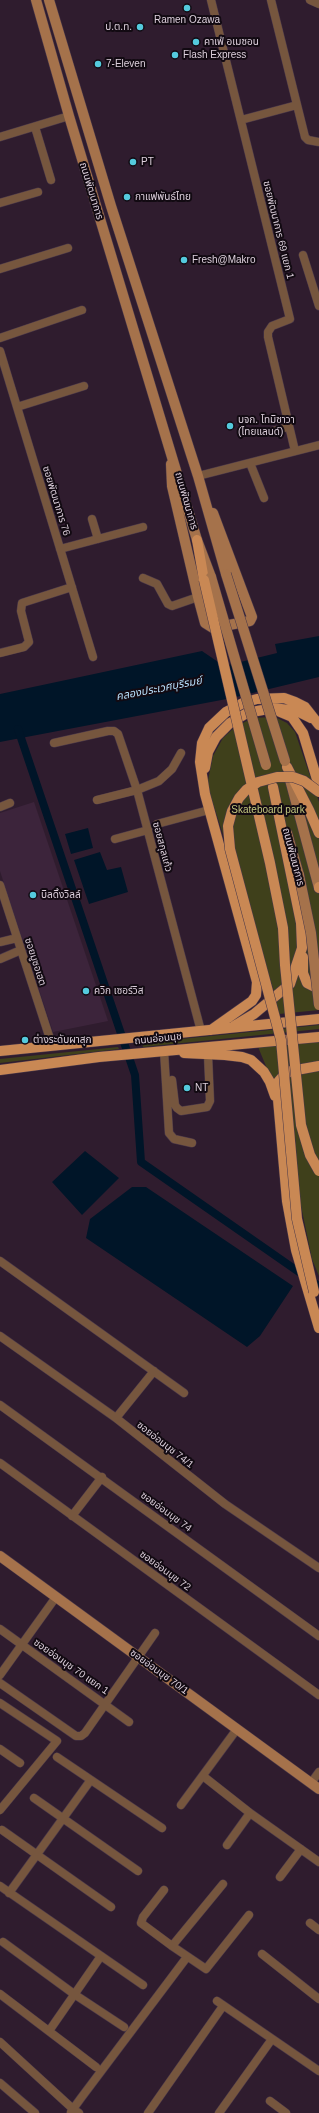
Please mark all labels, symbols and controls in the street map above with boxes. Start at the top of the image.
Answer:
marker: Ramen Ozawa [182,3,192,13]
place label: Ramen Ozawa [154,14,220,26]
place label: ป.ต.ท. [105,21,132,33]
marker: ป.ต.ท. [135,22,145,32]
place label: คาเฟ่ อเมซอน [204,36,259,48]
marker: คาเฟ่ อเมซอน [191,37,201,47]
place label: Flash Express [183,49,246,61]
marker: Flash Express [170,50,180,60]
place label: 7-Eleven [106,58,145,70]
marker: 7-Eleven [93,59,103,69]
place label: PT [141,156,154,168]
marker: PT [128,157,138,167]
street label: ถนนพัฒนาการ [77,161,105,221]
street label: ซอยพัฒนาการ 69 แยก 1 [260,180,296,280]
place label: กาแฟพันธ์ไทย [135,191,191,203]
marker: กาแฟพันธ์ไทย [122,192,132,202]
place label: Fresh@Makro [192,254,255,266]
marker: Fresh@Makro [179,255,189,265]
place label: บจก. โทมิซาวา (ไทยแลนด์) [238,414,295,438]
marker: บจก. โทมิซาวา (ไทยแลนด์) [225,421,235,431]
street label: ซอยพัฒนาการ 76 [40,465,72,537]
street label: ถนนพัฒนาการ [172,471,200,531]
water label: คลองประเวศบุรีรมย์ [115,674,203,704]
park label: Skateboard park [231,804,305,816]
street label: ซอยสกุลแก้ว [150,821,174,873]
street label: ถนนพัฒนาการ [280,827,306,887]
place label: บิลดิ้งวิลล์ [41,889,81,901]
marker: บิลดิ้งวิลล์ [28,890,38,900]
street label: ซอยมูซอเฮต [22,937,48,987]
place label: ควิก เซอร์วิส [94,985,143,997]
marker: ควิก เซอร์วิส [81,986,91,996]
street label: ถนนอ่อนนุช [134,1031,182,1047]
place label: ต่างระดับผาสุก [33,1034,92,1046]
marker: ต่างระดับผาสุก [20,1035,30,1045]
place label: NT [195,1082,208,1094]
marker: NT [182,1083,192,1093]
street label: ซอยอ่อนนุช 74/1 [134,1419,196,1471]
street label: ซอยอ่อนนุช 74 [138,1489,194,1535]
street label: ซอยอ่อนนุช 72 [137,1548,193,1594]
street label: ซอยอ่อนนุช 70 แยก 1 [31,1637,111,1697]
street label: ซอยอ่อนนุช 70/1 [128,1647,190,1697]

